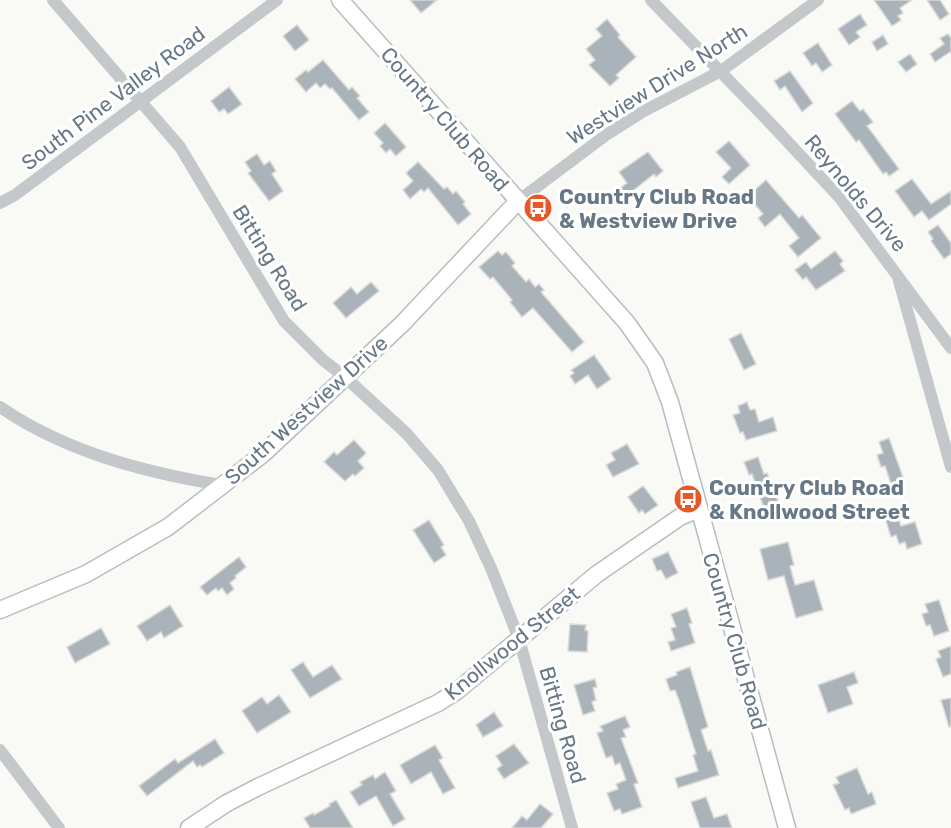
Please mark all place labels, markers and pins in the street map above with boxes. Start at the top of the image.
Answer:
place label: Country Club Road & Westview Drive [559,184,754,233]
bus stop icon: Country Club Road & Westview Drive [522,192,554,224]
place label: Country Club Road & Knollwood Street [709,475,910,524]
bus stop icon: Country Club Road & Knollwood Street [672,483,704,515]

